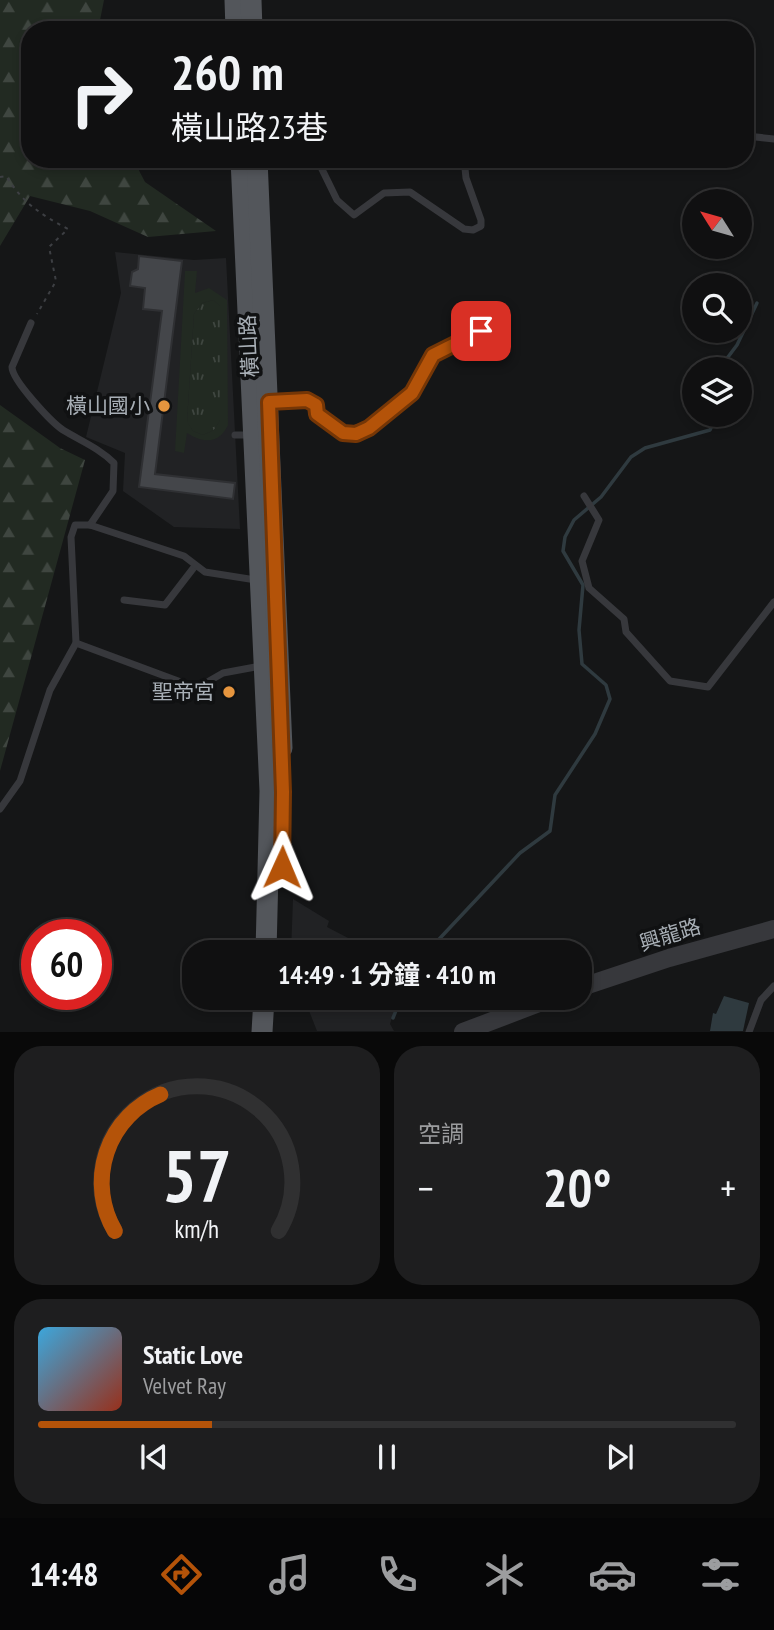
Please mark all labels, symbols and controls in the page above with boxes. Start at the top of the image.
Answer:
text: 260 m [171,40,284,104]
icon: right [56,49,147,140]
text: 橫山路23巷 [171,106,328,148]
north arrow [682,189,752,259]
map controls [682,189,752,427]
button: search [682,273,752,343]
pin [451,301,511,361]
icon: arrive [462,312,500,350]
street label: 橫山路 [233,314,264,378]
button: layers [682,357,752,427]
place label: 橫山國小 [66,392,150,419]
marker: 橫山國小 [156,398,172,414]
place label: 聖帝宮 [152,678,215,705]
marker: 聖帝宮 [221,684,237,700]
position arrow [245,830,319,904]
street label: 興龍路 [636,912,704,957]
speed limit sign: 60 [21,919,112,1010]
text: 14:49 · 1 分鐘 · 410 m [278,958,496,991]
text: 空調 [418,1119,464,1148]
text: 57 [162,1128,232,1222]
text: 20° [543,1154,611,1221]
text: − [418,1163,434,1212]
text: + [720,1163,736,1212]
text: km/h [175,1213,219,1245]
text: Static Love [143,1338,243,1371]
text: Velvet Ray [143,1371,226,1400]
icon: previous [135,1438,173,1476]
icon: pause [368,1438,406,1476]
icon: next [601,1438,639,1476]
icon: directions [157,1550,206,1599]
icon: music [265,1550,314,1599]
icon: phone [373,1550,422,1599]
icon: climate [480,1550,529,1599]
icon: car [588,1550,637,1599]
icon: filters [696,1550,745,1599]
text: 14:48 [29,1553,99,1595]

